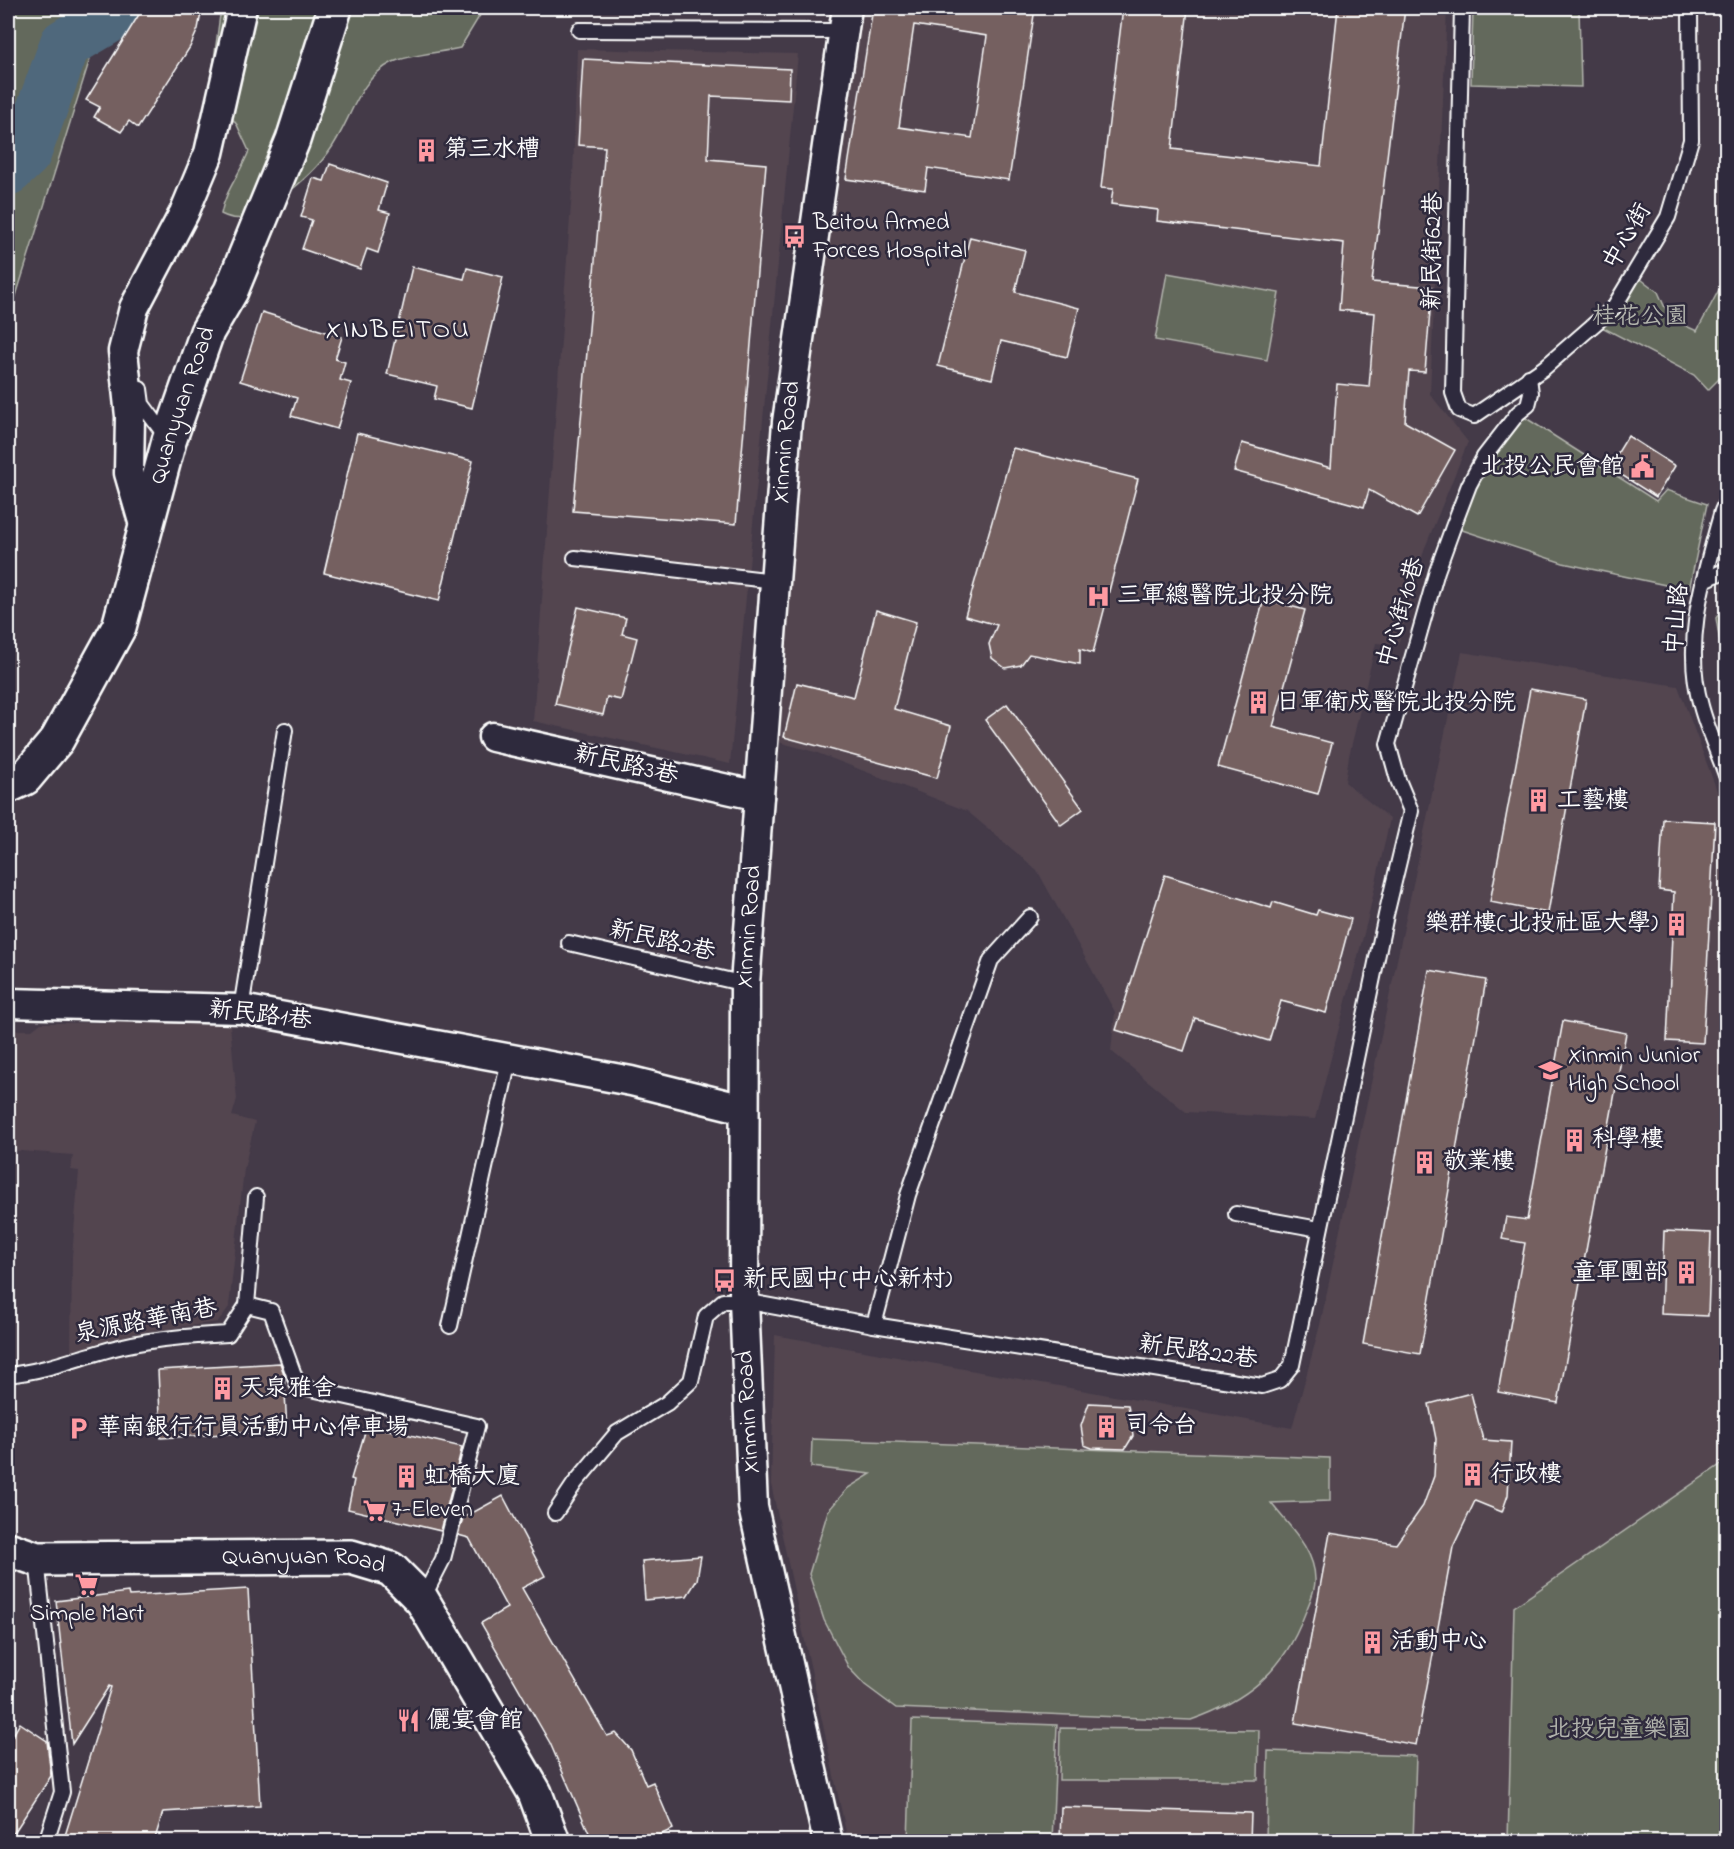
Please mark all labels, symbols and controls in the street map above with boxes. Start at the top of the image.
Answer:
place label: 第三水槽 [444,133,540,168]
building icon: 第三水槽 [413,137,439,163]
street label: 新民街62巷 [1415,191,1453,311]
street label: 中心街 [1595,197,1661,277]
place label: Beitou Armed Forces Hospital [812,206,967,269]
bus stop icon: Beitou Armed Forces Hospital [782,224,808,250]
park label: 桂花公園 [1592,300,1688,335]
district label: XINBEITOU [326,311,470,350]
street label: Quanyuan Road [141,321,225,488]
street label: Xinmin Road [763,378,810,505]
place label: 北投公民會館 [1480,450,1624,485]
public building icon: 北投公民會館 [1629,454,1655,480]
street label: 中心街10巷 [1369,553,1435,673]
place label: 三軍總醫院北投分院 [1117,579,1333,614]
street label: 中山路 [1657,582,1699,656]
hospital icon: 三軍總醫院北投分院 [1086,583,1112,609]
place label: 日軍衛戍醫院北投分院 [1276,686,1516,721]
building icon: 日軍衛戍醫院北投分院 [1245,690,1271,716]
street label: 新民路3巷 [570,737,682,795]
place label: 工藝樓 [1557,784,1629,819]
building icon: 工藝樓 [1526,788,1552,814]
street label: Xinmin Road [727,864,771,989]
place label: 樂群樓(北投社區大學) [1425,907,1658,942]
building icon: 樂群樓(北投社區大學) [1663,911,1689,937]
street label: 新民路2巷 [605,913,719,971]
street label: 新民路1巷 [206,992,314,1040]
place label: Xinmin Junior High School [1568,1039,1701,1102]
school or university icon: Xinmin Junior High School [1537,1057,1563,1083]
place label: 科學樓 [1592,1123,1664,1158]
building icon: 科學樓 [1561,1127,1587,1153]
place label: 敬業樓 [1443,1145,1515,1180]
building icon: 敬業樓 [1412,1149,1438,1175]
place label: 童軍團部 [1572,1256,1668,1291]
building icon: 童軍團部 [1673,1260,1699,1286]
place label: 新民國中(中心新村) [743,1263,952,1298]
bus stop icon: 新民國中(中心新村) [712,1267,738,1293]
street label: 泉源路華南巷 [72,1291,220,1353]
street label: 新民路22巷 [1136,1327,1260,1379]
street label: Xinmin Road [728,1349,770,1474]
place label: 天泉雅舍 [240,1372,336,1407]
building icon: 天泉雅舍 [209,1376,235,1402]
place label: 司令台 [1125,1409,1197,1444]
place label: 華南銀行行員活動中心停車場 [97,1411,409,1446]
building icon: 司令台 [1094,1413,1120,1439]
parking icon: 華南銀行行員活動中心停車場 [66,1415,92,1441]
place label: 行政樓 [1490,1458,1562,1493]
place label: 虹橋大廈 [424,1460,520,1495]
building icon: 行政樓 [1459,1462,1485,1488]
building icon: 虹橋大廈 [393,1464,419,1490]
place label: 7-Eleven [392,1493,473,1528]
supermarket icon: 7-Eleven [361,1497,387,1523]
street label: Quanyuan Road [222,1539,390,1584]
supermarket icon: Simple Mart [74,1571,100,1597]
place label: Simple Mart [30,1597,144,1632]
place label: 活動中心 [1391,1625,1487,1660]
building icon: 活動中心 [1360,1629,1386,1655]
place label: 儷宴會館 [427,1704,523,1739]
restaurant icon: 儷宴會館 [396,1708,422,1734]
park label: 北投兒童樂園 [1547,1713,1691,1748]

